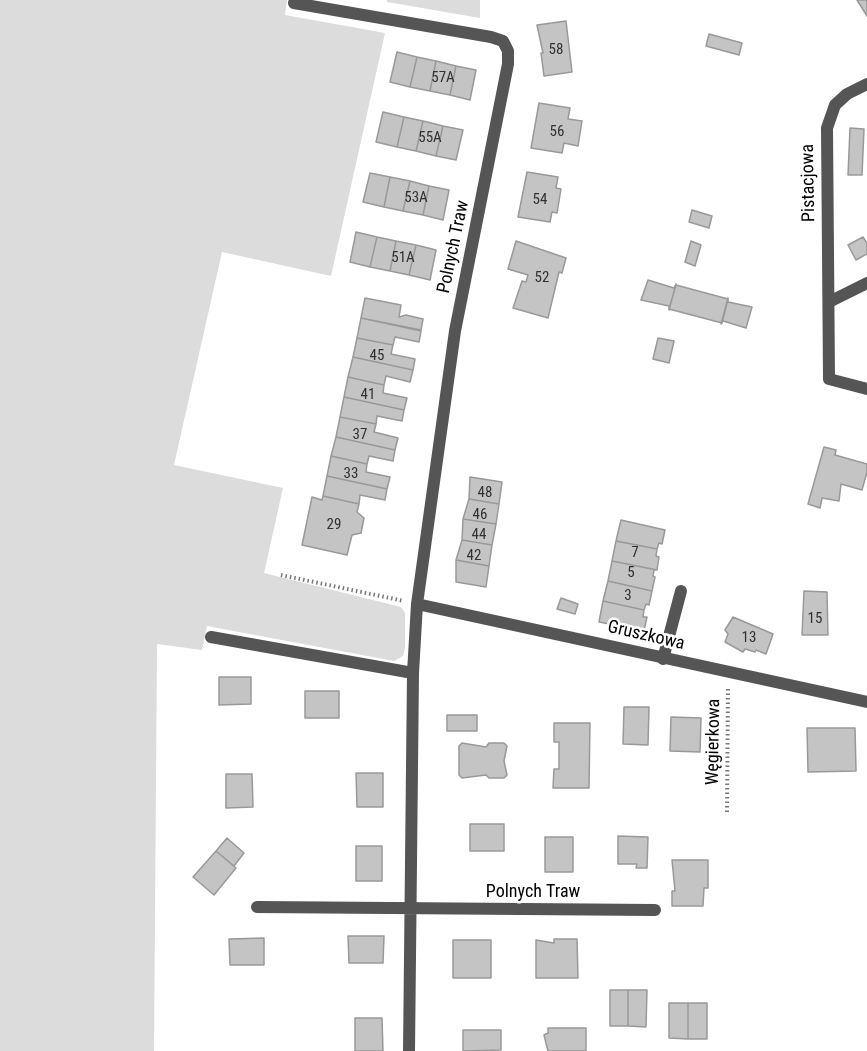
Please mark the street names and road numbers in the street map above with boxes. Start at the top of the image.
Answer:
street label: Pistacjowa [798,144,820,222]
street label: Polnych Traw [434,199,474,295]
street label: Gruszkowa [605,617,687,655]
street label: Węgierkowa [702,699,726,785]
street label: Polnych Traw [486,881,580,903]

